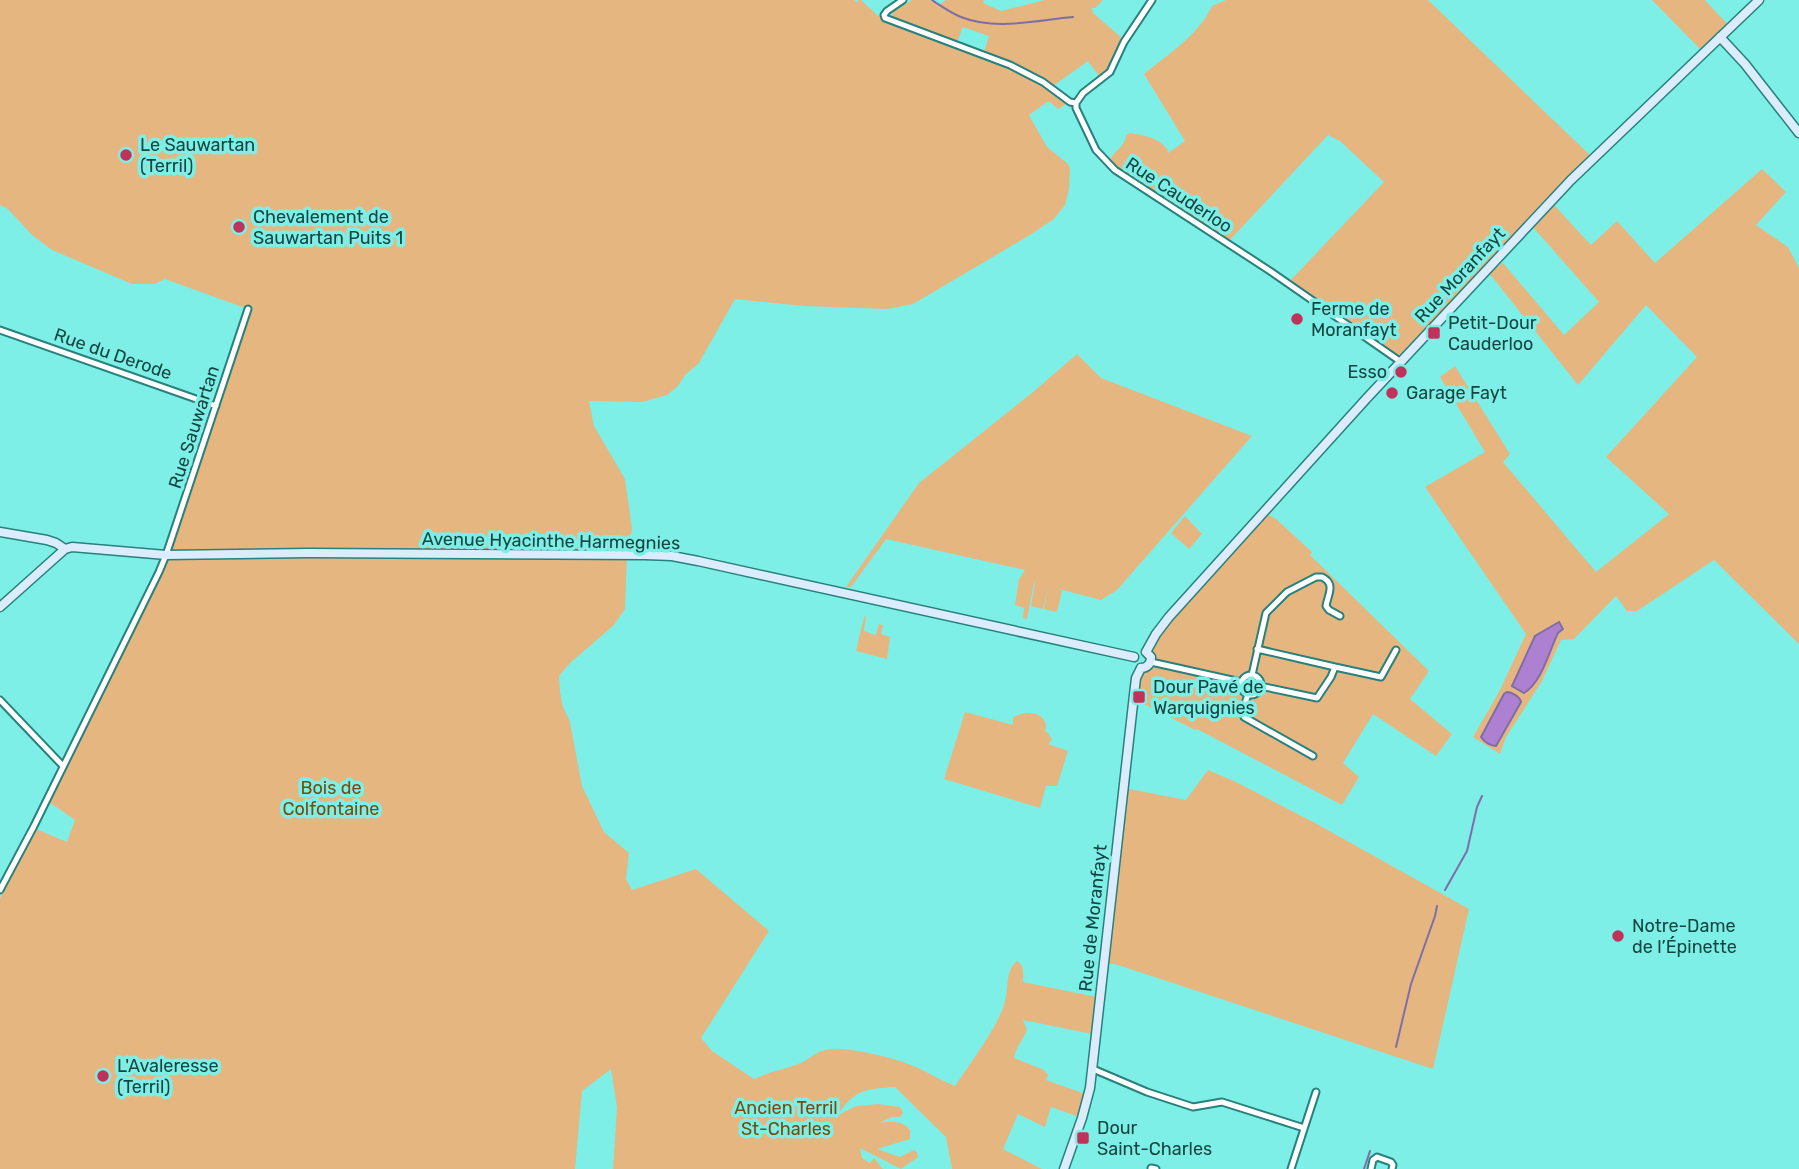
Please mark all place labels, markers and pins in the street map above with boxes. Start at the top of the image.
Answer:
place label: Le Sauwartan (Terril) [140,134,255,177]
marker: Le Sauwartan (Terril) [118,147,134,163]
place label: Chevalement de Sauwartan Puits 1 [253,206,403,249]
marker: Chevalement de Sauwartan Puits 1 [231,219,247,235]
place label: Ferme de Moranfayt [1311,298,1397,341]
marker: Ferme de Moranfayt [1289,311,1305,327]
place label: Petit-Dour Cauderloo [1448,312,1537,355]
marker: Petit-Dour Cauderloo [1426,325,1442,341]
place label: Esso [1347,361,1387,383]
marker: Esso [1393,364,1409,380]
place label: Garage Fayt [1406,382,1507,404]
marker: Garage Fayt [1384,385,1400,401]
place label: Dour Pavé de Warquignies [1153,676,1263,719]
marker: Dour Pavé de Warquignies [1131,689,1147,705]
place label: Notre-Dame de l’Épinette [1632,915,1737,958]
marker: Notre-Dame de l’Épinette [1610,928,1626,944]
place label: L'Avaleresse (Terril) [117,1055,219,1098]
marker: L'Avaleresse (Terril) [95,1068,111,1084]
place label: Dour Saint-Charles [1097,1117,1212,1160]
marker: Dour Saint-Charles [1075,1130,1091,1146]

